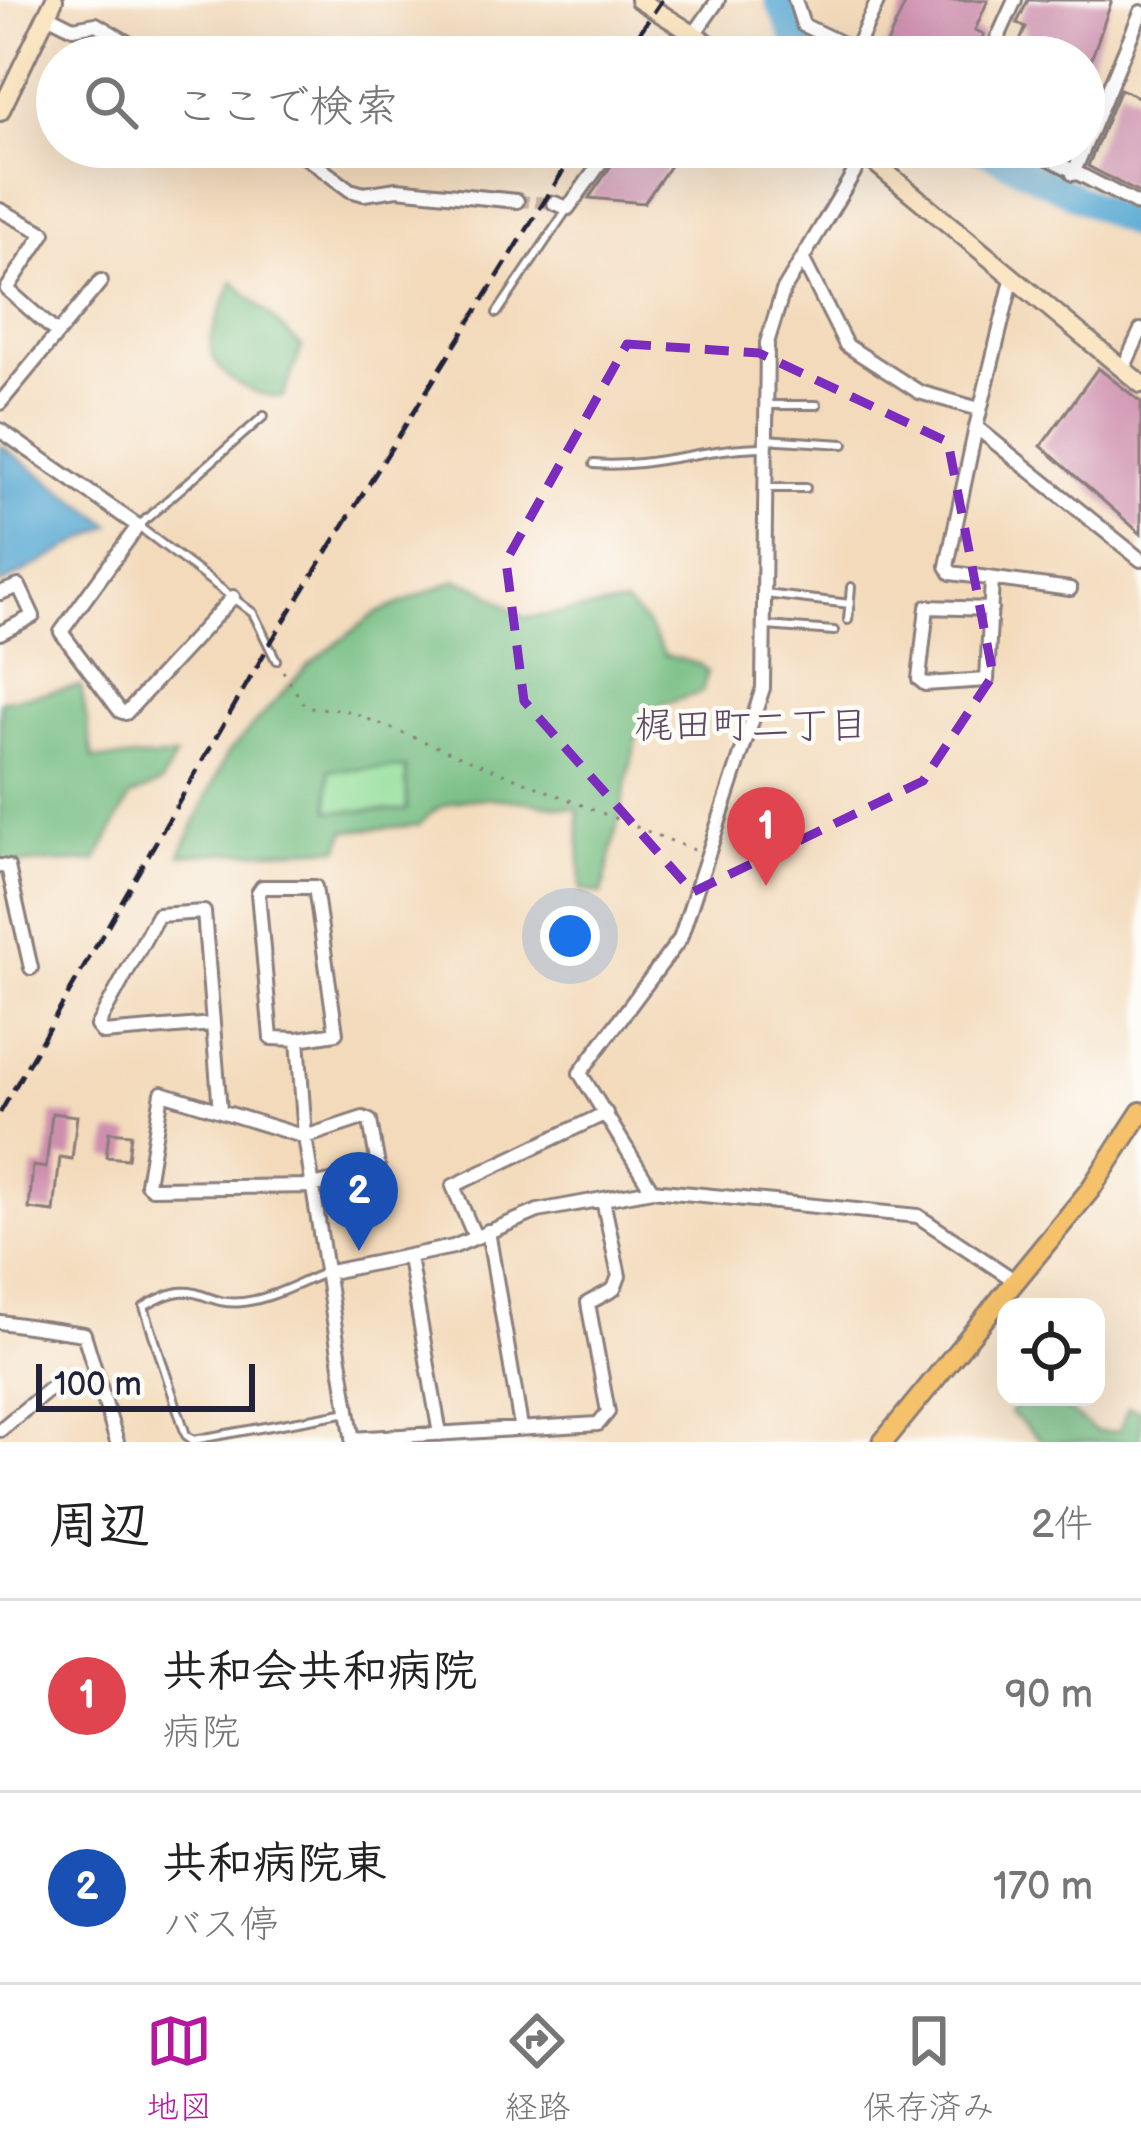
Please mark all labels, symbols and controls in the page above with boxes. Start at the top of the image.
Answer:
search box [36,36,1105,168]
icon: search [78,69,144,135]
text: ここで検索 [174,80,399,135]
district label: 梶田町二丁目 [634,703,868,750]
pin: 1 [727,787,805,886]
your location [540,906,600,966]
pin: 2 [320,1152,398,1251]
map controls [997,1298,1105,1406]
button: locate [997,1298,1105,1406]
scale bar [36,1358,255,1411]
text: 100 m [54,1365,142,1405]
text: 周辺 [48,1496,150,1557]
text: 2件 [1031,1502,1093,1549]
text: 共和会共和病院 [162,1645,477,1700]
text: 1 [79,1672,95,1719]
text: 90 m [1005,1672,1093,1719]
text: 病院 [162,1710,240,1757]
text: 共和病院東 [162,1837,387,1892]
text: 2 [75,1864,99,1911]
text: 170 m [993,1864,1093,1911]
text: バス停 [162,1902,279,1949]
tab: 地図 [146,2008,212,2128]
tab: 経路 [504,2008,570,2128]
tab: 保存済み [863,2008,995,2128]

